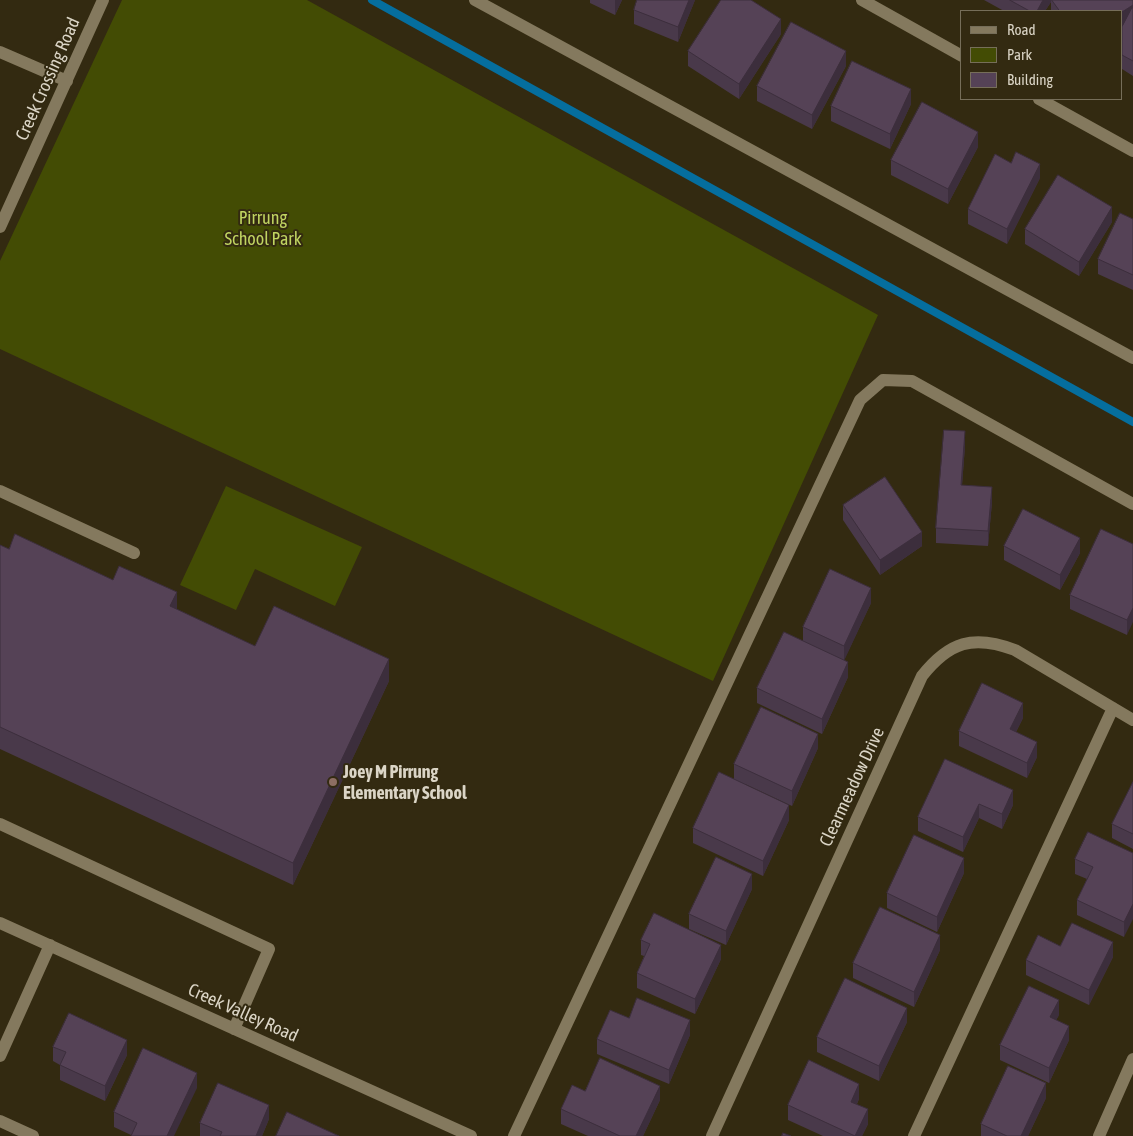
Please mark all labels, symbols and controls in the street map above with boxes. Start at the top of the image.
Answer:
legend [960,10,1123,100]
street label: Creek Crossing Road [11,14,85,144]
text: Road [1007,21,1036,38]
text: Park [1007,46,1032,63]
text: Building [1007,71,1053,88]
park label: Pirrung School Park [224,207,302,250]
street label: Clearmeadow Drive [815,724,889,850]
place label: Joey M Pirrung Elementary School [343,761,467,804]
marker: Joey M Pirrung Elementary School [327,776,339,788]
street label: Creek Valley Road [185,979,301,1047]

